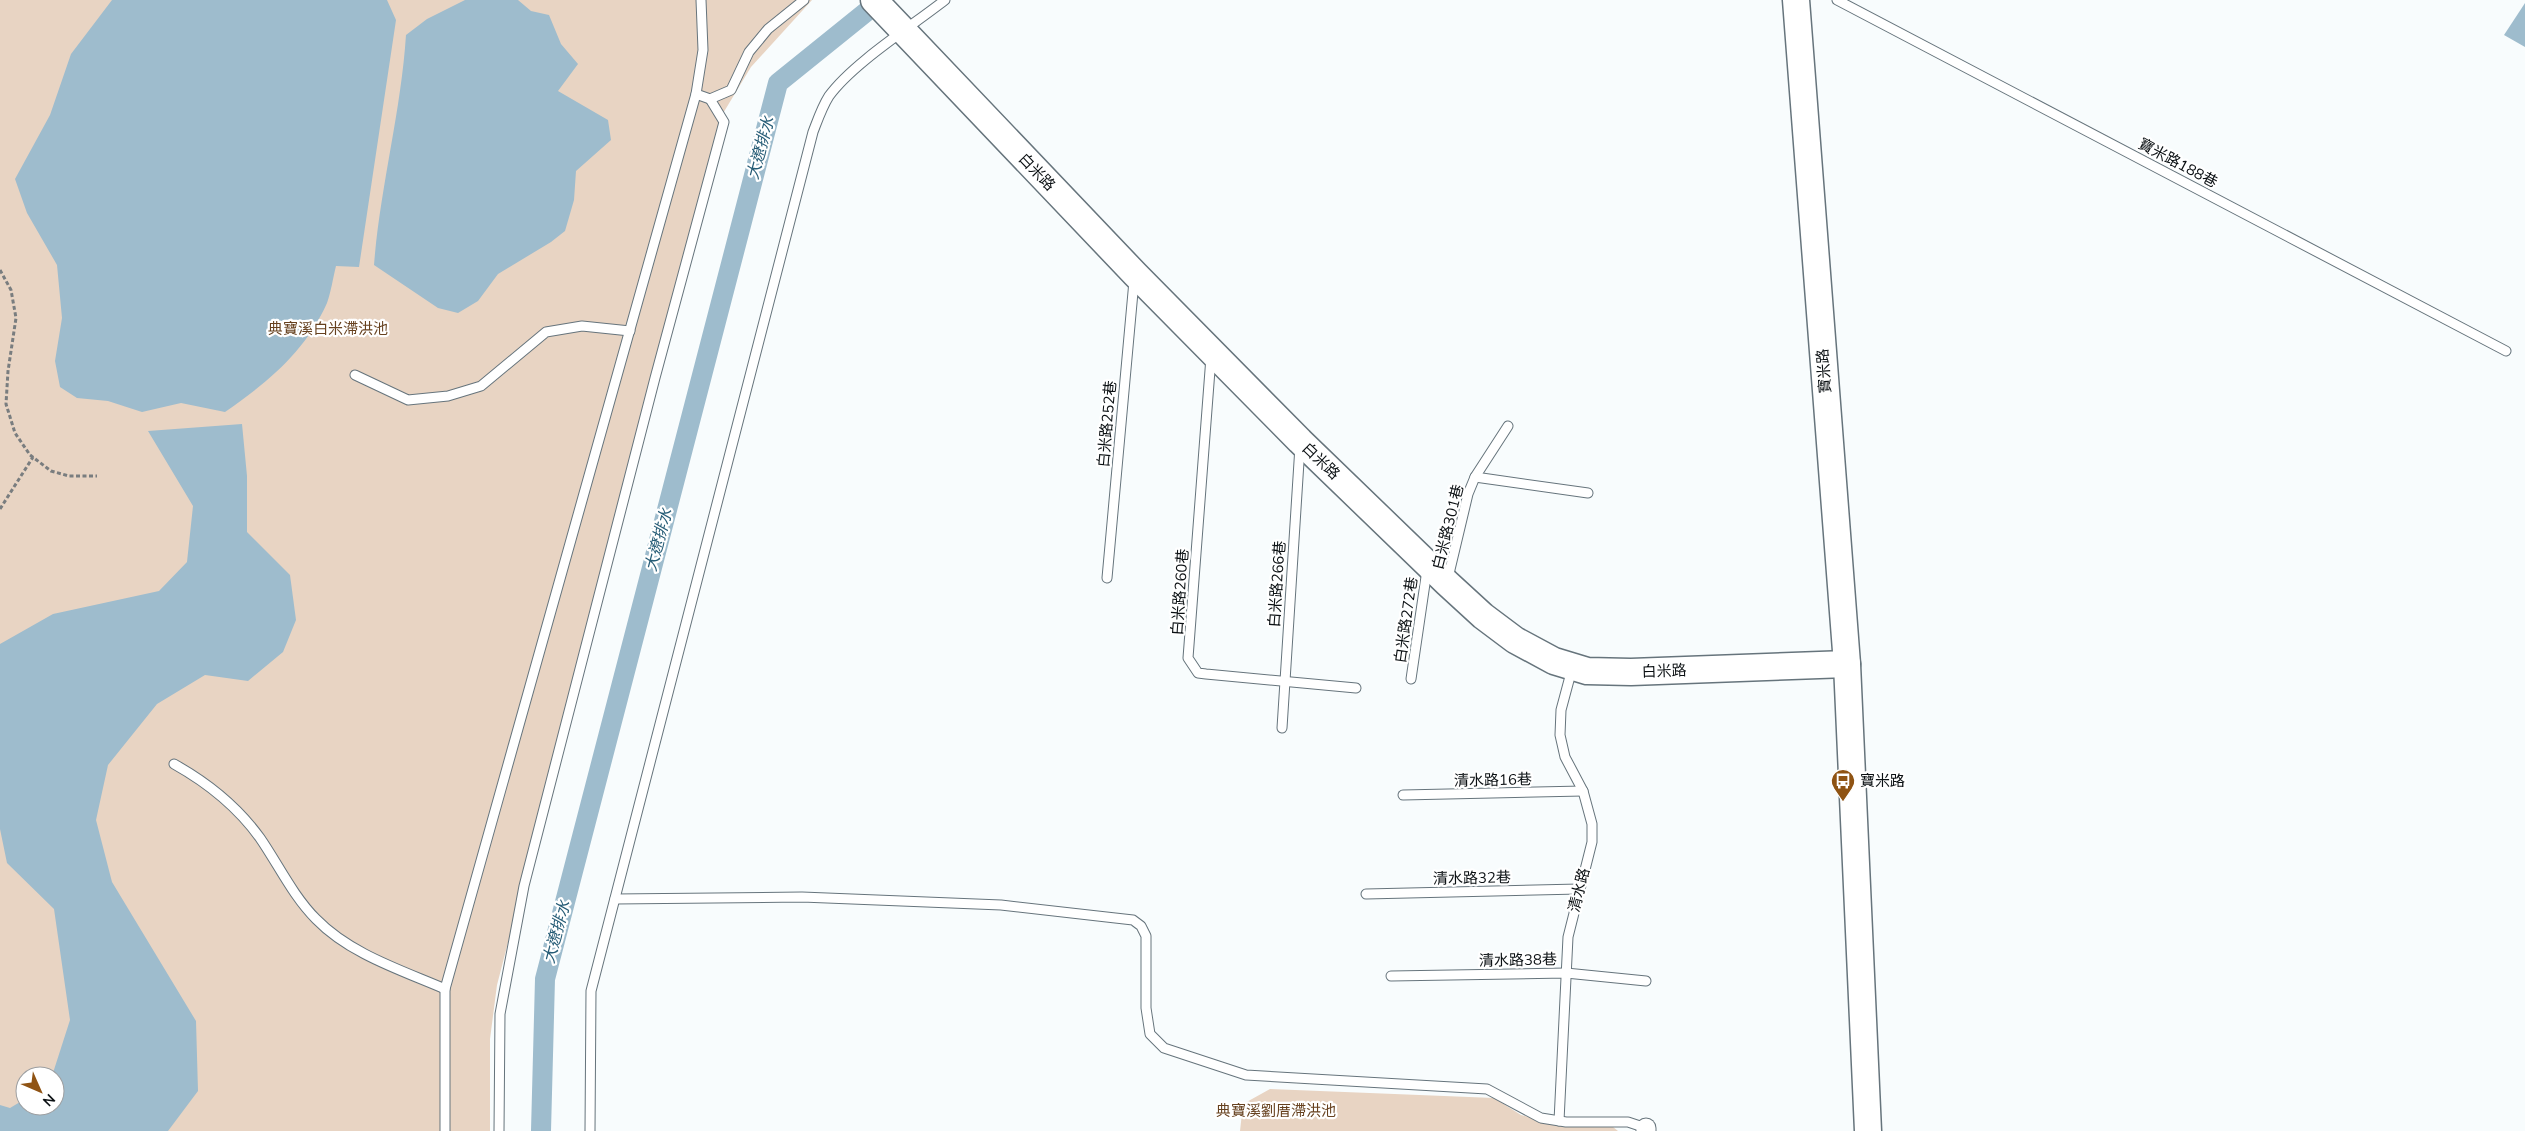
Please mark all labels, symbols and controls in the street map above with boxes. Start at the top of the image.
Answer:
water label: 大遼排水 [742,113,780,182]
street label: 寶米路188巷 [2135,134,2221,192]
street label: 白米路 [1014,149,1060,195]
park label: 典寶溪白米滯洪池 [268,319,388,339]
street label: 寶米路 [1812,348,1836,394]
street label: 白米路252巷 [1093,380,1121,468]
street label: 白米路 [1298,438,1344,484]
street label: 白米路301巷 [1428,482,1468,572]
water label: 大遼排水 [640,505,678,574]
street label: 白米路266巷 [1264,540,1290,628]
street label: 白米路260巷 [1167,548,1193,636]
street label: 白米路272巷 [1390,576,1422,664]
street label: 白米路 [1641,660,1687,682]
bus stop icon: 寶米路 [1830,768,1856,802]
street label: 清水路16巷 [1454,769,1532,791]
place label: 寶米路 [1860,771,1905,791]
street label: 清水路 [1564,866,1594,914]
street label: 清水路32巷 [1433,867,1511,889]
water label: 大遼排水 [538,897,576,966]
street label: 清水路38巷 [1479,949,1557,971]
north arrow [15,1066,65,1116]
text: N [38,1089,59,1110]
park label: 典寶溪劉厝滯洪池 [1216,1101,1336,1121]

